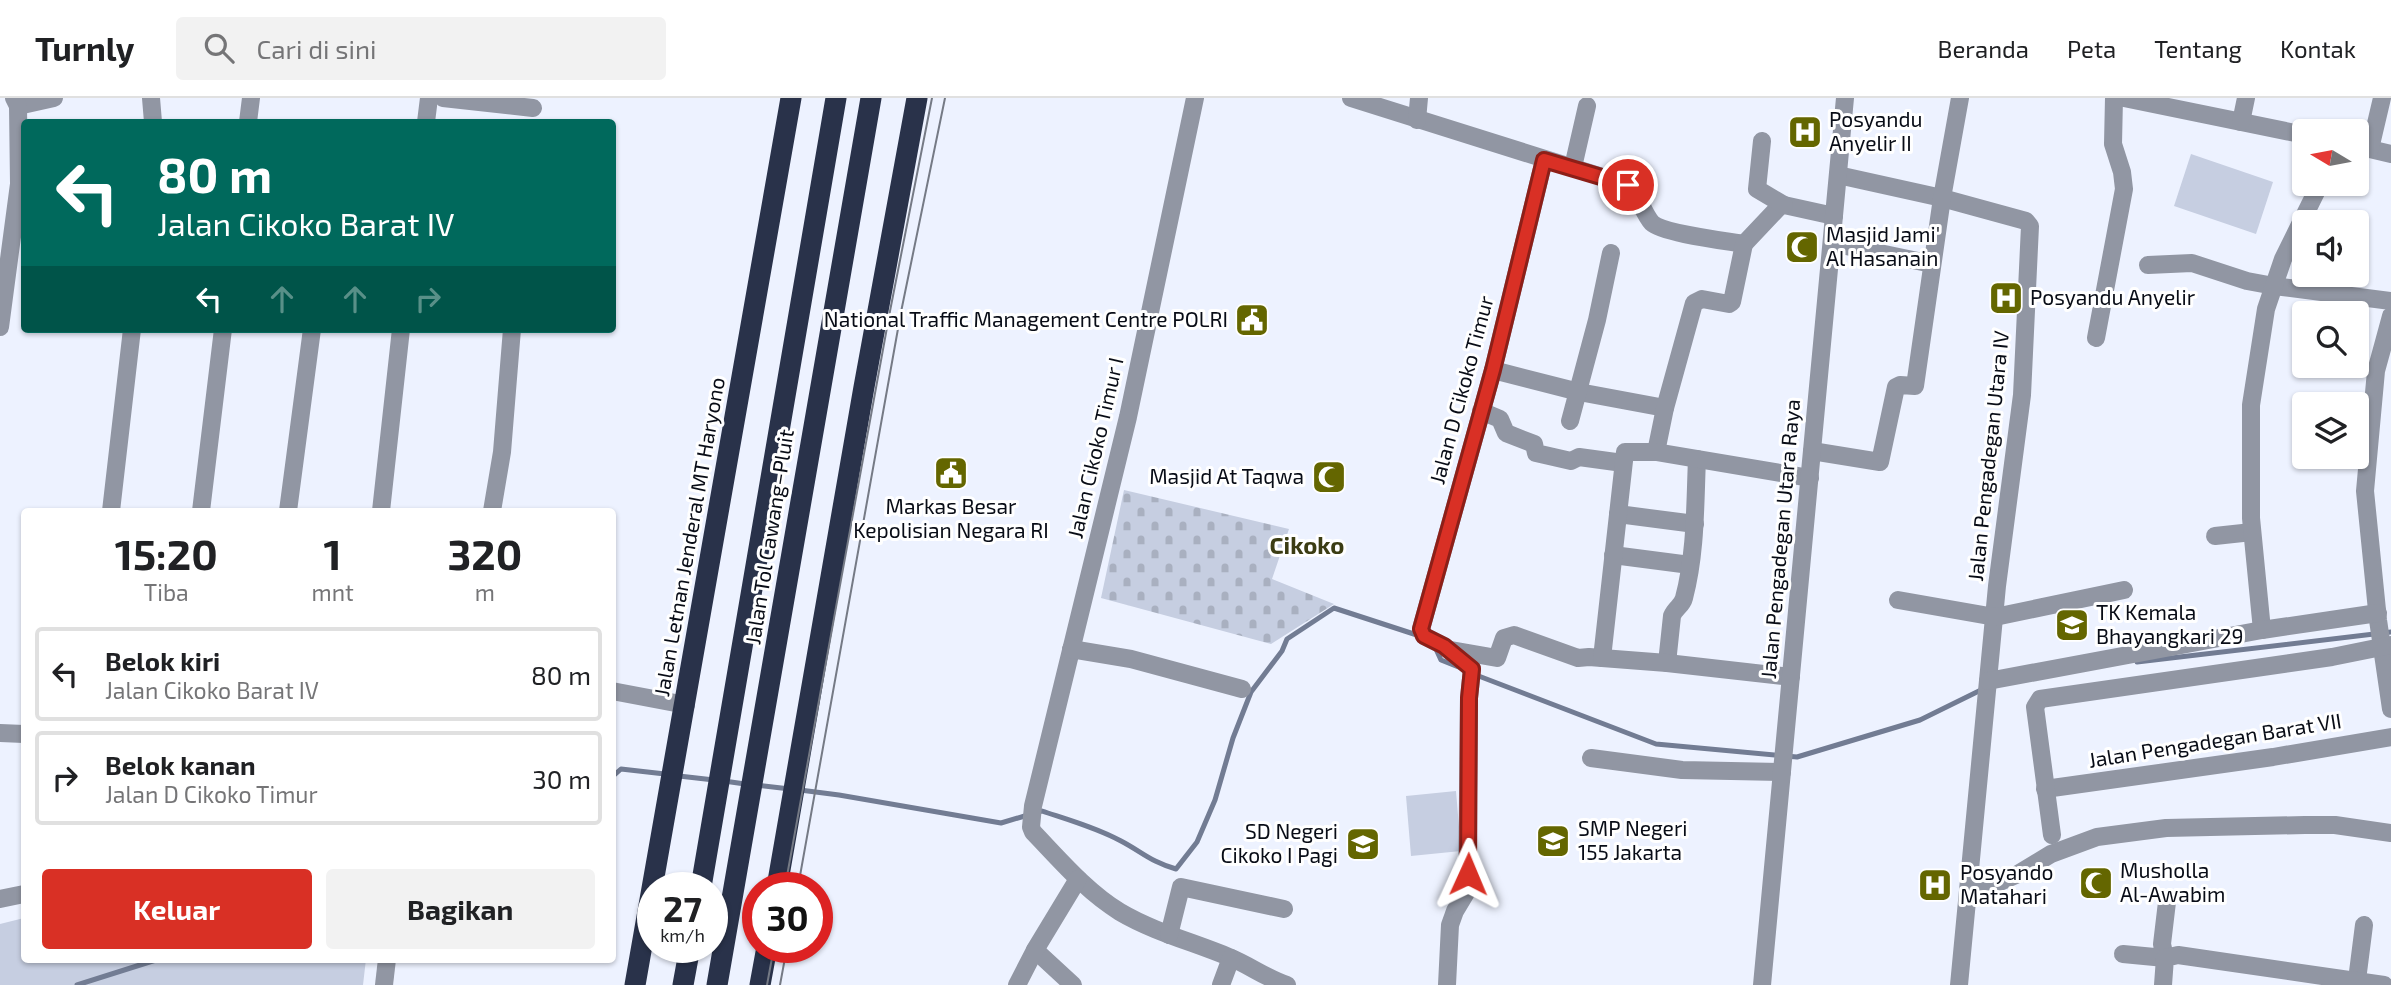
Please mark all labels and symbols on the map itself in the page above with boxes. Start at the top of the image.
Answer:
place label: Posyandu Anyelir II [1829,106,1923,155]
hospital icon: Posyandu Anyelir II [1786,113,1824,151]
north arrow [2292,119,2370,196]
pin [1598,155,1658,215]
place label: Masjid Jami' Al Hasanain [1826,221,1940,270]
mosque icon: Masjid Jami' Al Hasanain [1783,228,1821,266]
hospital icon: Posyandu Anyelir [1987,279,2025,317]
place label: Posyandu Anyelir [2030,284,2196,309]
street label: Jalan D Cikoko Timur [1423,292,1498,487]
public building icon: National Traffic Management Centre POLRI [1233,301,1271,339]
place label: National Traffic Management Centre POLRI [824,306,1228,331]
street label: Jalan Pengadegan Utara IV [1962,329,2013,582]
street label: Jalan Cikoko Timur I [1062,355,1128,541]
street label: Jalan Letnan Jenderal MT Haryono [648,375,729,698]
street label: Jalan Pengadegan Utara Raya [1755,398,1804,680]
street label: Jalan Tol Cawang–Pluit [739,427,798,646]
public building icon: Markas Besar Kepolisian Negara RI [932,454,970,492]
mosque icon: Masjid At Taqwa [1310,458,1348,496]
place label: Masjid At Taqwa [1149,463,1304,489]
place label: Markas Besar Kepolisian Negara RI [853,493,1049,542]
district label: Cikoko [1270,530,1345,559]
place label: TK Kemala Bhayangkari 29 [2096,599,2244,648]
school or university icon: TK Kemala Bhayangkari 29 [2053,606,2091,644]
street label: Jalan Pengadegan Barat VII [2086,707,2343,772]
place label: SMP Negeri 155 Jakarta [1578,815,1688,864]
place label: SD Negeri Cikoko I Pagi [1221,818,1338,867]
school or university icon: SMP Negeri 155 Jakarta [1534,822,1572,860]
school or university icon: SD Negeri Cikoko I Pagi [1344,825,1382,863]
position arrow [1431,837,1505,911]
place label: Musholla Al-Awabim [2120,857,2225,906]
place label: Posyando Matahari [1960,859,2054,908]
mosque icon: Musholla Al-Awabim [2077,864,2115,902]
hospital icon: Posyando Matahari [1916,866,1954,904]
speed limit sign: 30 [742,872,833,963]

